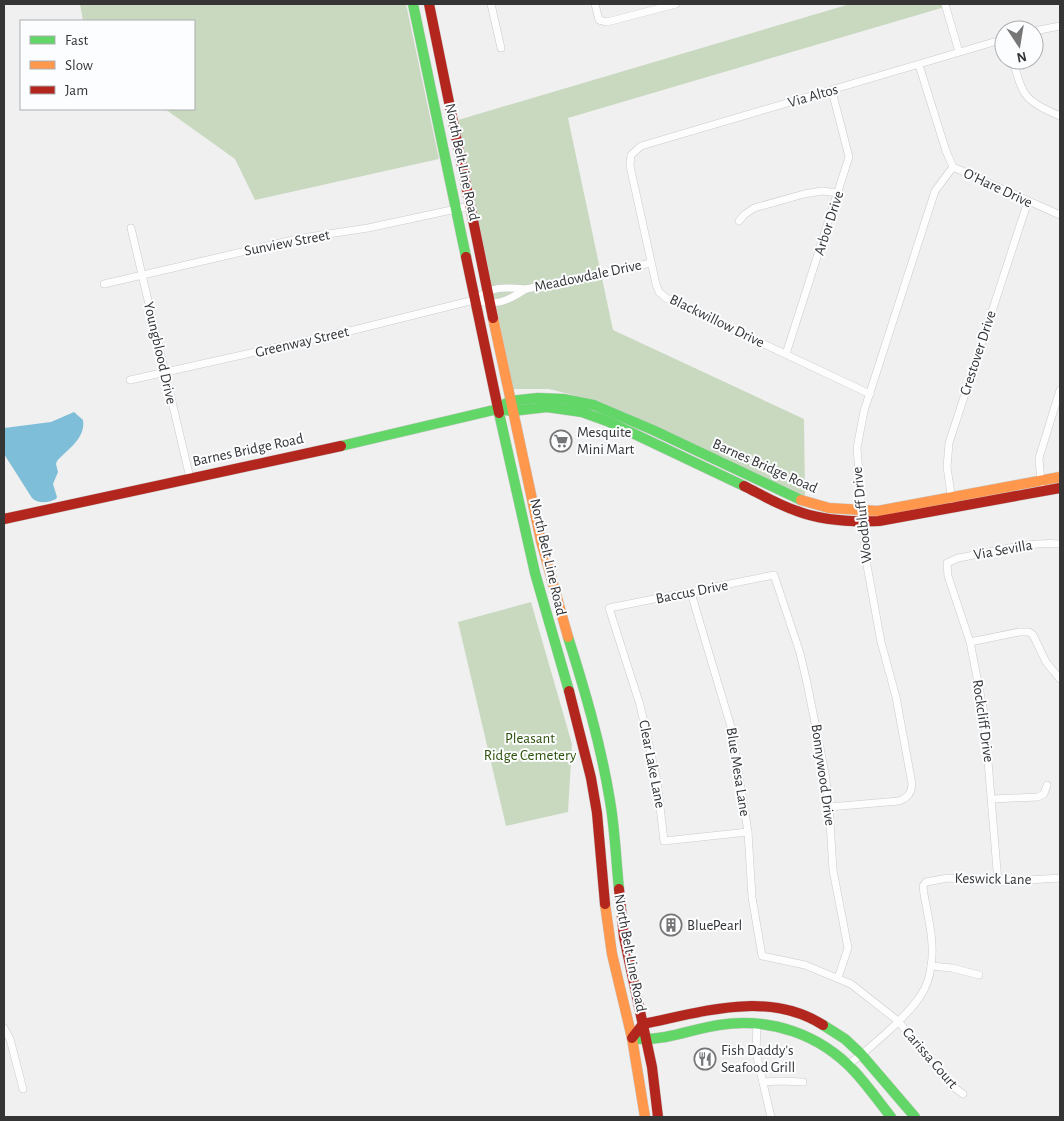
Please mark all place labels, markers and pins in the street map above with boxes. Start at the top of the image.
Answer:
place label: Mesquite Mini Mart [577,425,635,457]
supermarket icon: Mesquite Mini Mart [549,429,573,453]
building icon: BluePearl [659,913,683,937]
place label: BluePearl [687,918,742,933]
place label: Fish Daddy's Seafood Grill [721,1043,795,1075]
restaurant icon: Fish Daddy's Seafood Grill [693,1047,717,1071]

